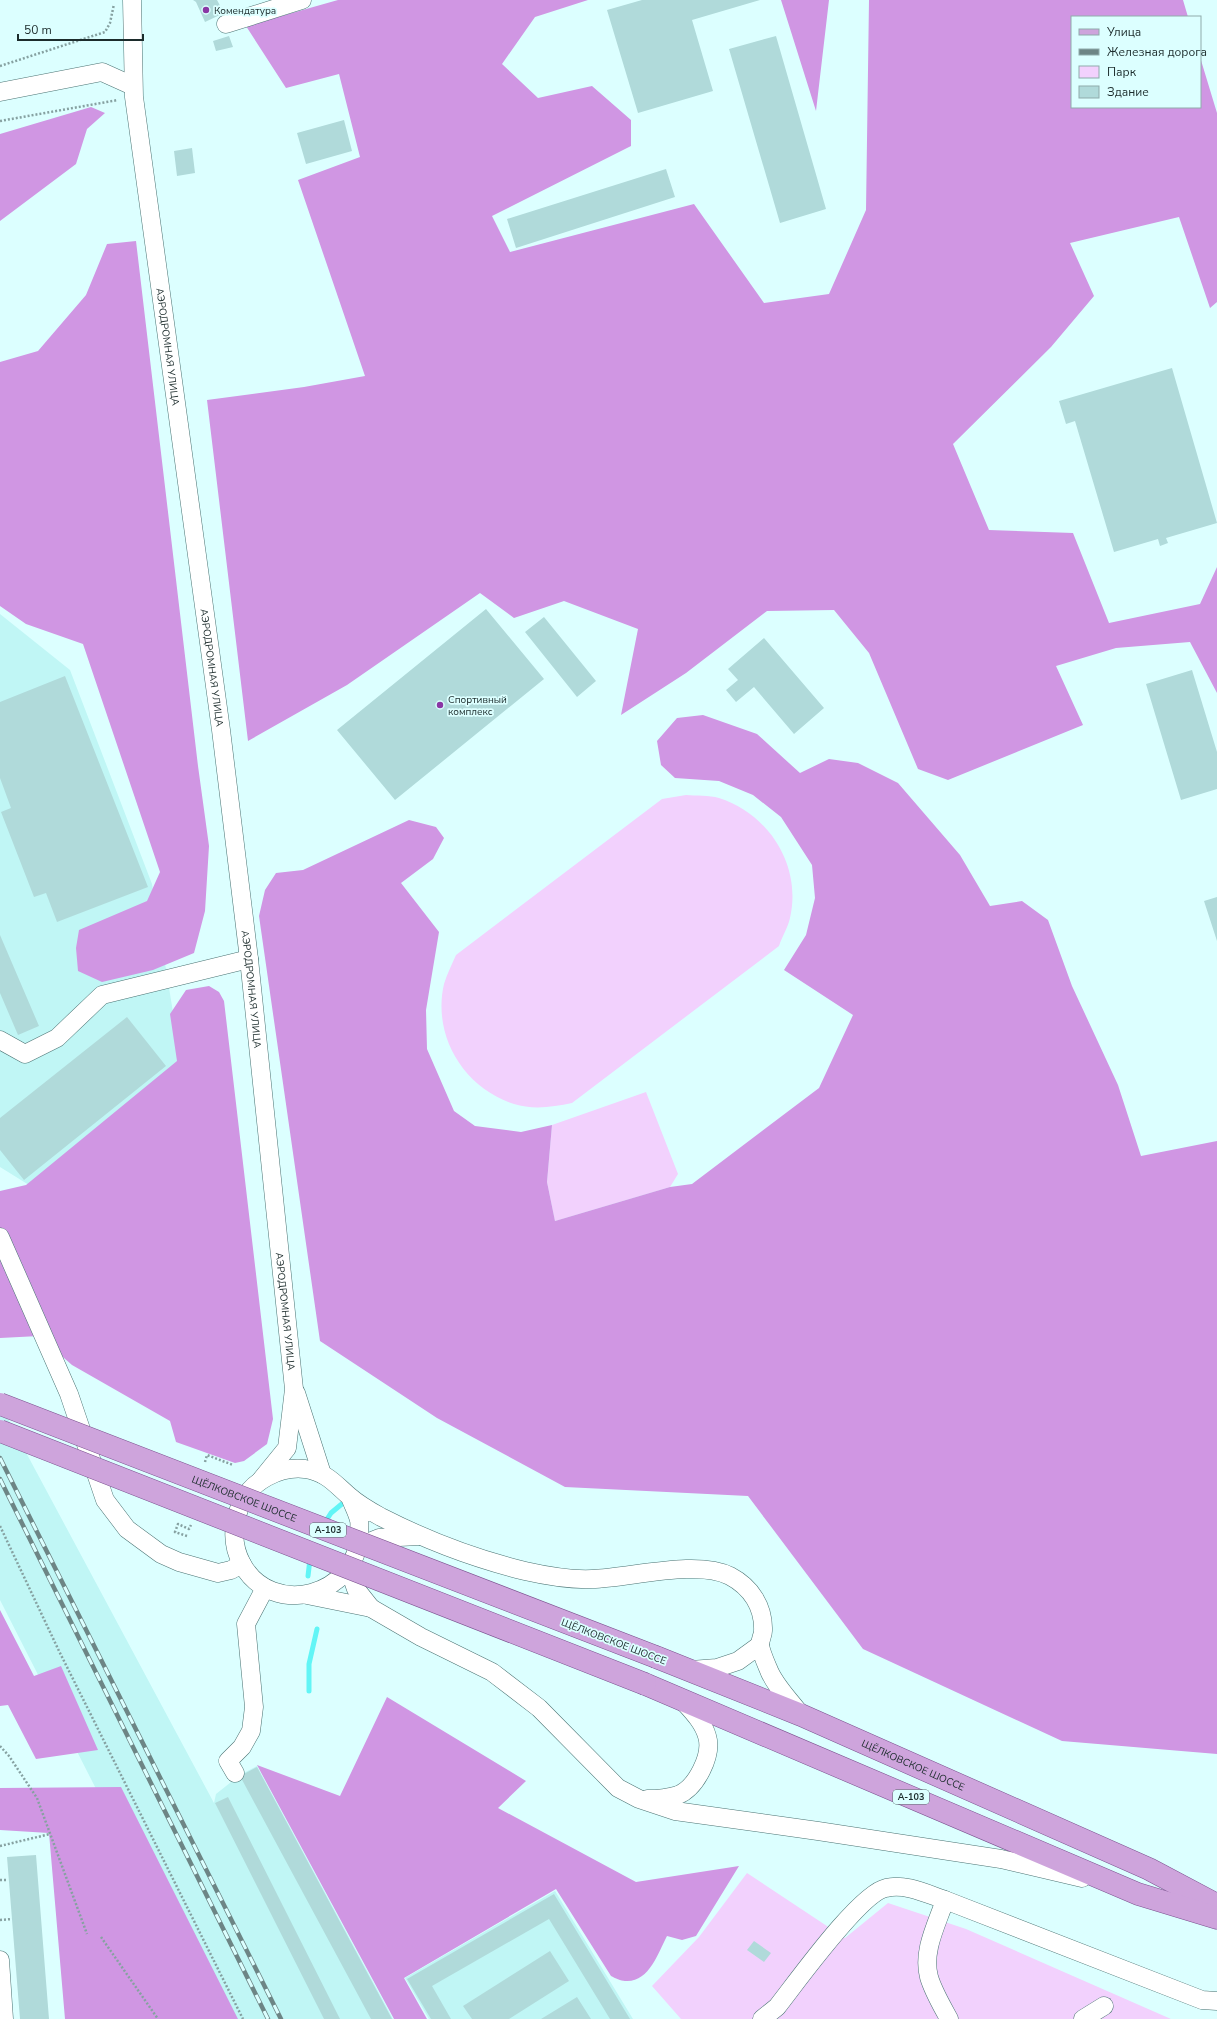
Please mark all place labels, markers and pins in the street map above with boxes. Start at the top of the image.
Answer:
place label: Комендатура [214,4,276,18]
marker: Комендатура [201,5,211,15]
place label: Спортивный комплекс [448,693,507,719]
marker: Спортивный комплекс [435,700,445,710]

